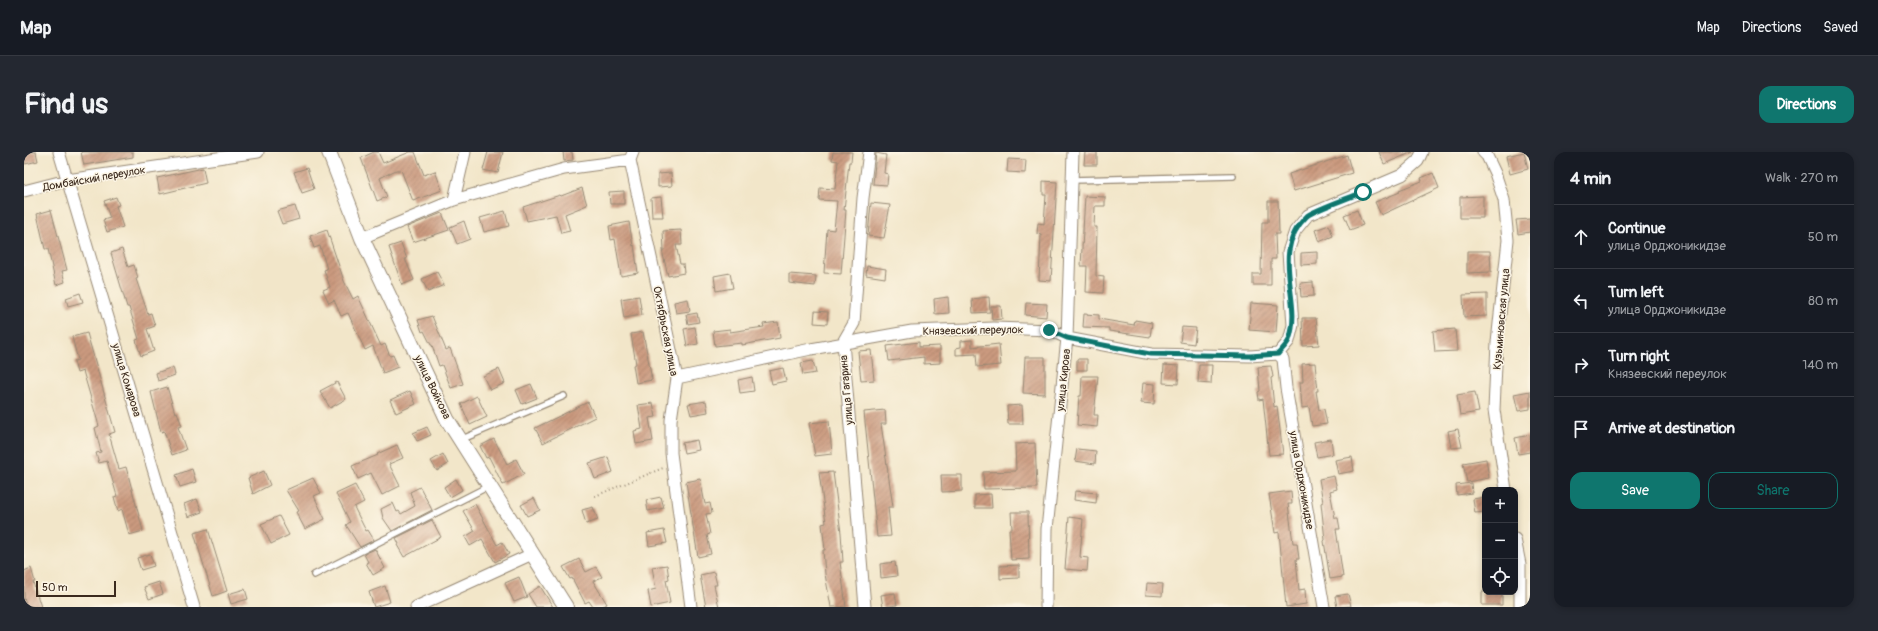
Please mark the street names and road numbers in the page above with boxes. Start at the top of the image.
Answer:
street label: Домбайский переулок [41,163,147,194]
street label: Кузьминовская улица [1491,268,1512,370]
street label: Октябрьская улица [650,285,681,377]
street label: Князевский переулок [923,323,1024,338]
street label: улица Комарова [109,341,144,418]
street label: улица Кирова [1054,348,1073,413]
street label: улица Войкова [411,352,454,421]
street label: улица Гагарина [837,355,856,426]
street label: улица Орджоникидзе [1286,429,1317,531]

